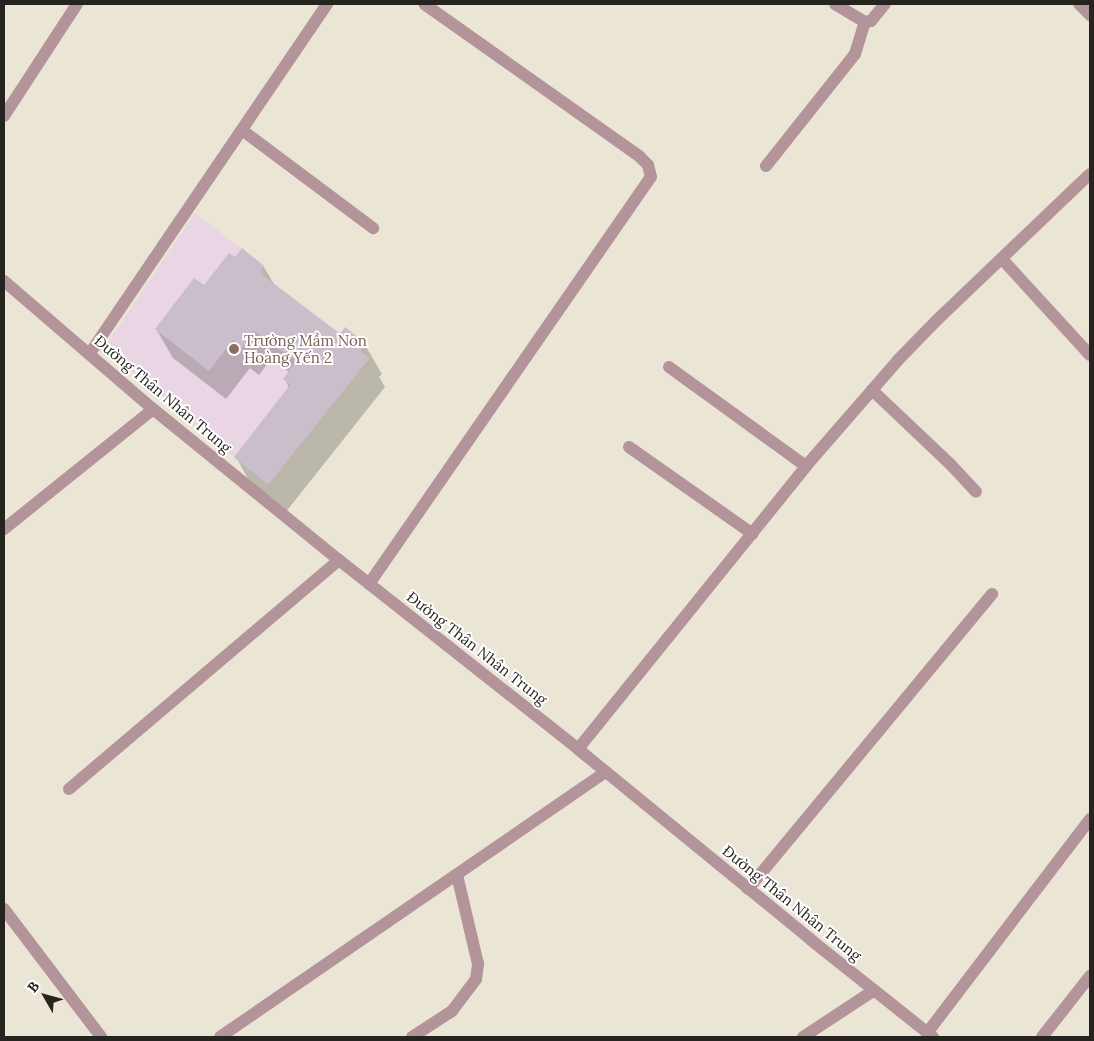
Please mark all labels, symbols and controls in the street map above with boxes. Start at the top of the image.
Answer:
street label: Đường Thân Nhân Trung [91,331,235,457]
place label: Trường Mầm Non Hoàng Yến 2 [244,331,367,366]
marker: Trường Mầm Non Hoàng Yến 2 [228,343,240,355]
street label: Đường Thân Nhân Trung [403,588,551,708]
street label: Đường Thân Nhân Trung [719,842,865,964]
north arrow [20,971,70,1021]
text: B [23,978,43,996]

